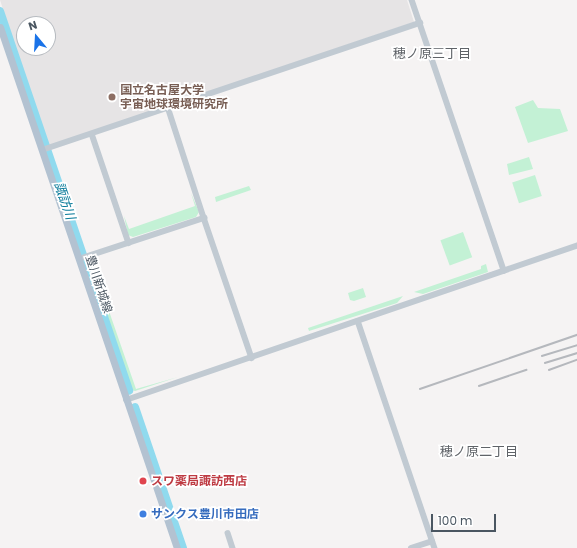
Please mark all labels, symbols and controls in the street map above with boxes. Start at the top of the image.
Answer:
north arrow [16,16,56,56]
text: N [26,17,39,34]
district label: 穂ノ原三丁目 [393,46,471,62]
place label: 国立名古屋大学 宇宙地球環境研究所 [120,83,228,111]
marker: 国立名古屋大学 宇宙地球環境研究所 [107,92,117,102]
water label: 諏訪川 [50,180,78,222]
street label: 豊川新城線 [83,253,115,315]
district label: 穂ノ原二丁目 [440,444,518,460]
place label: スワ薬局諏訪西店 [151,474,247,488]
marker: スワ薬局諏訪西店 [138,476,148,486]
scale bar [433,506,498,532]
place label: サンクス豊川市田店 [151,507,259,521]
marker: サンクス豊川市田店 [138,509,148,519]
text: 100 m [438,512,472,529]

